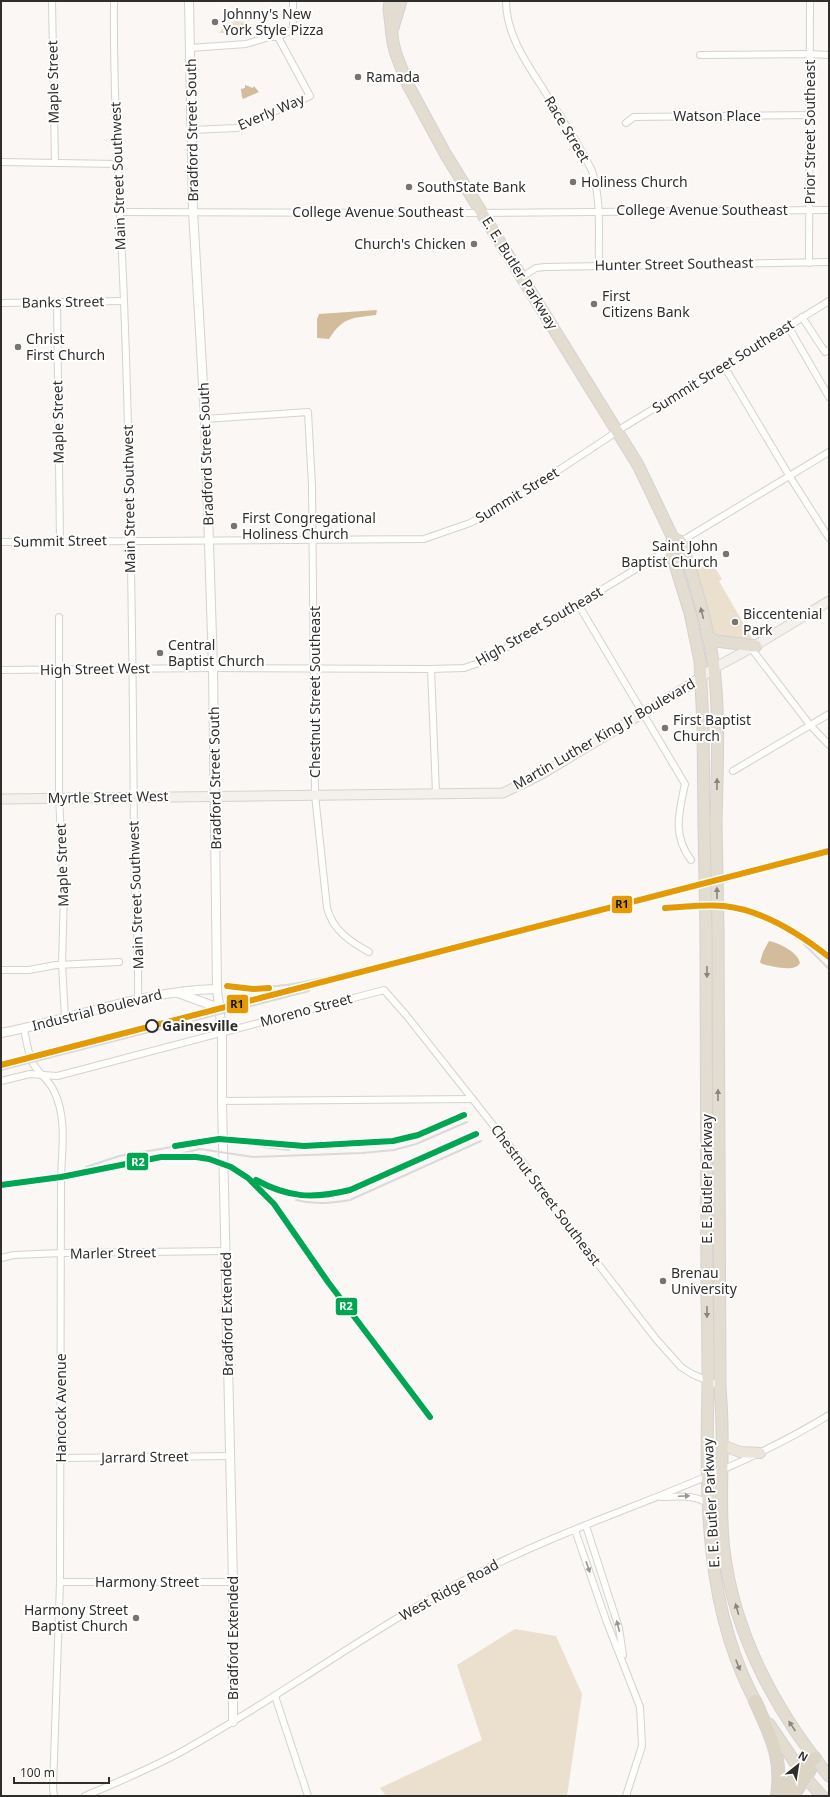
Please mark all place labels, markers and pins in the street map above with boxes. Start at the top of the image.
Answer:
place label: Johnny's New York Style Pizza [221,4,324,39]
marker: Johnny's New York Style Pizza [210,17,220,27]
place label: Ramada [366,67,420,86]
marker: Ramada [353,72,363,82]
place label: Holiness Church [581,172,688,191]
place label: SouthState Bank [417,177,526,196]
marker: Holiness Church [568,177,578,187]
marker: SouthState Bank [404,182,414,192]
place label: Church's Chicken [354,234,466,253]
marker: Church's Chicken [469,239,479,249]
place label: First Citizens Bank [602,286,690,321]
marker: First Citizens Bank [589,299,599,309]
place label: Christ First Church [26,329,105,364]
marker: Christ First Church [13,342,23,352]
place label: First Congregational Holiness Church [242,508,376,543]
marker: First Congregational Holiness Church [229,521,239,531]
place label: Saint John Baptist Church [621,536,718,571]
marker: Saint John Baptist Church [721,549,731,559]
place label: Biccentenial Park [743,604,822,639]
marker: Biccentenial Park [730,617,740,627]
place label: Central Baptist Church [168,635,265,670]
marker: Central Baptist Church [155,648,165,658]
place label: First Baptist Church [673,710,751,745]
marker: First Baptist Church [660,723,670,733]
place label: Gainesville [162,1016,238,1035]
marker: Gainesville [145,1019,159,1033]
place label: Brenau University [671,1263,738,1298]
marker: Brenau University [658,1276,668,1286]
place label: Harmony Street Baptist Church [24,1600,128,1635]
marker: Harmony Street Baptist Church [131,1613,141,1623]

